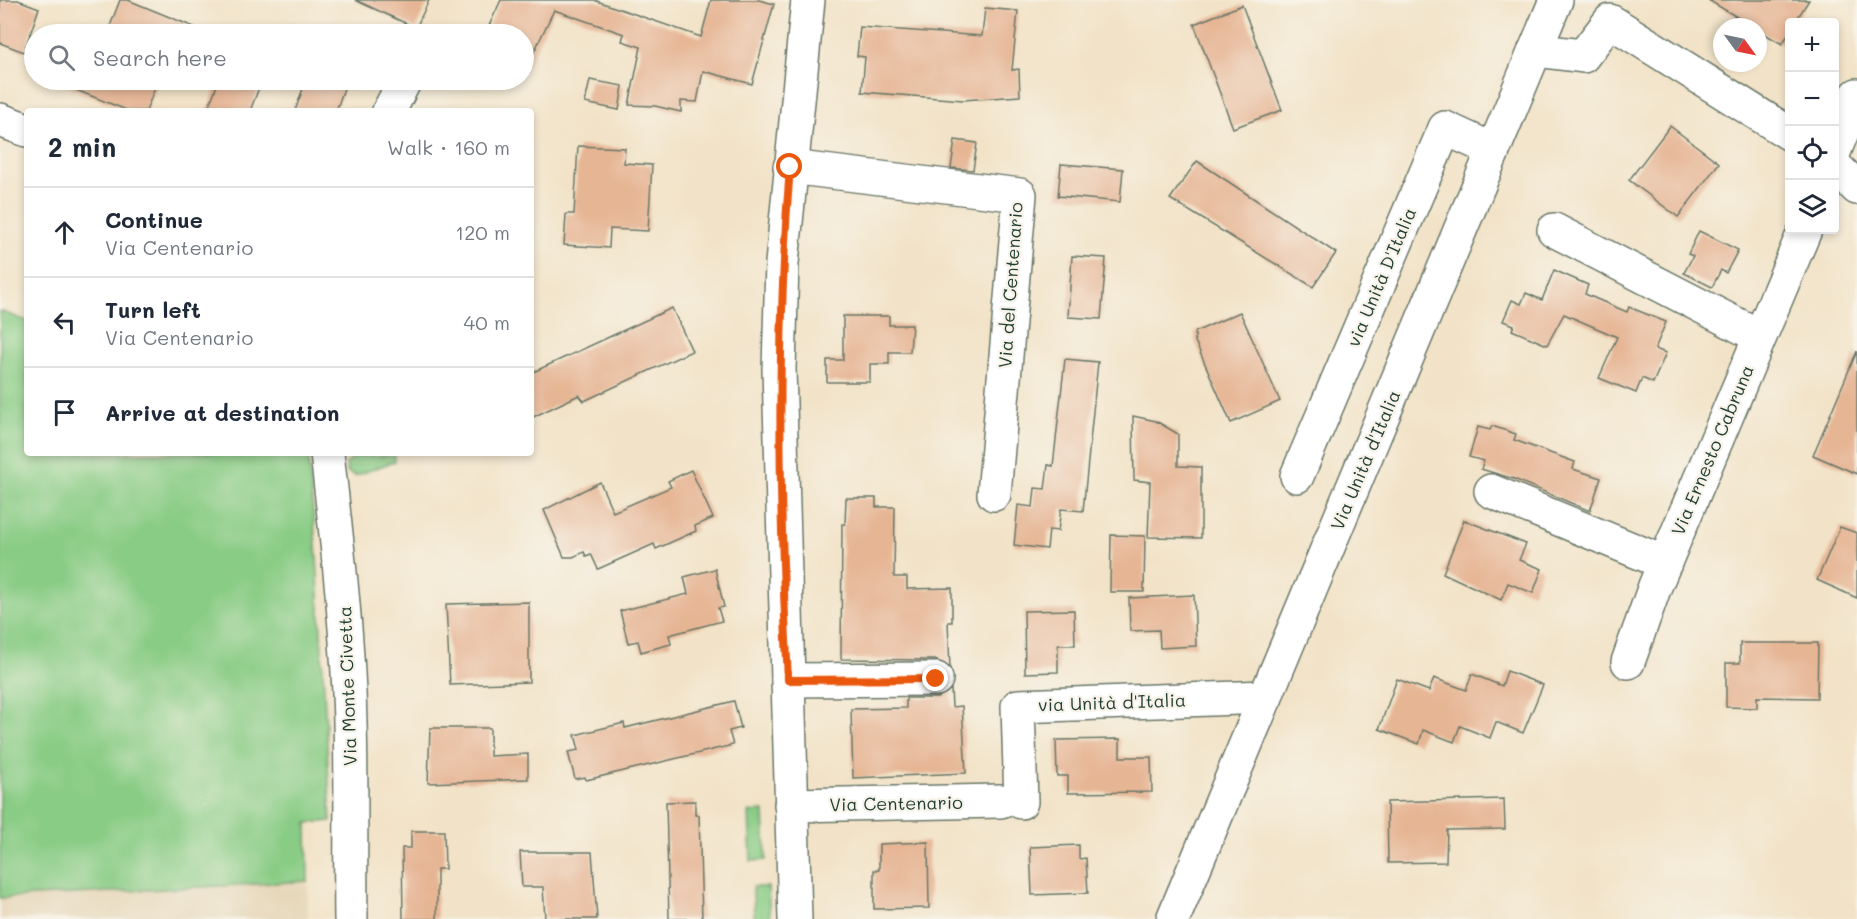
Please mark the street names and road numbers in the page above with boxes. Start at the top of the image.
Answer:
street label: Via del Centenario [992,201,1028,369]
street label: via Unità D'Italia [1341,204,1421,350]
street label: Via Ernesto Cabruna [1665,361,1759,539]
street label: Via Unità d'Italia [1325,386,1405,534]
street label: Via Monte Civetta [332,606,362,766]
street label: via Unità d'Italia [1038,687,1186,717]
street label: Via Centenario [829,790,963,816]

